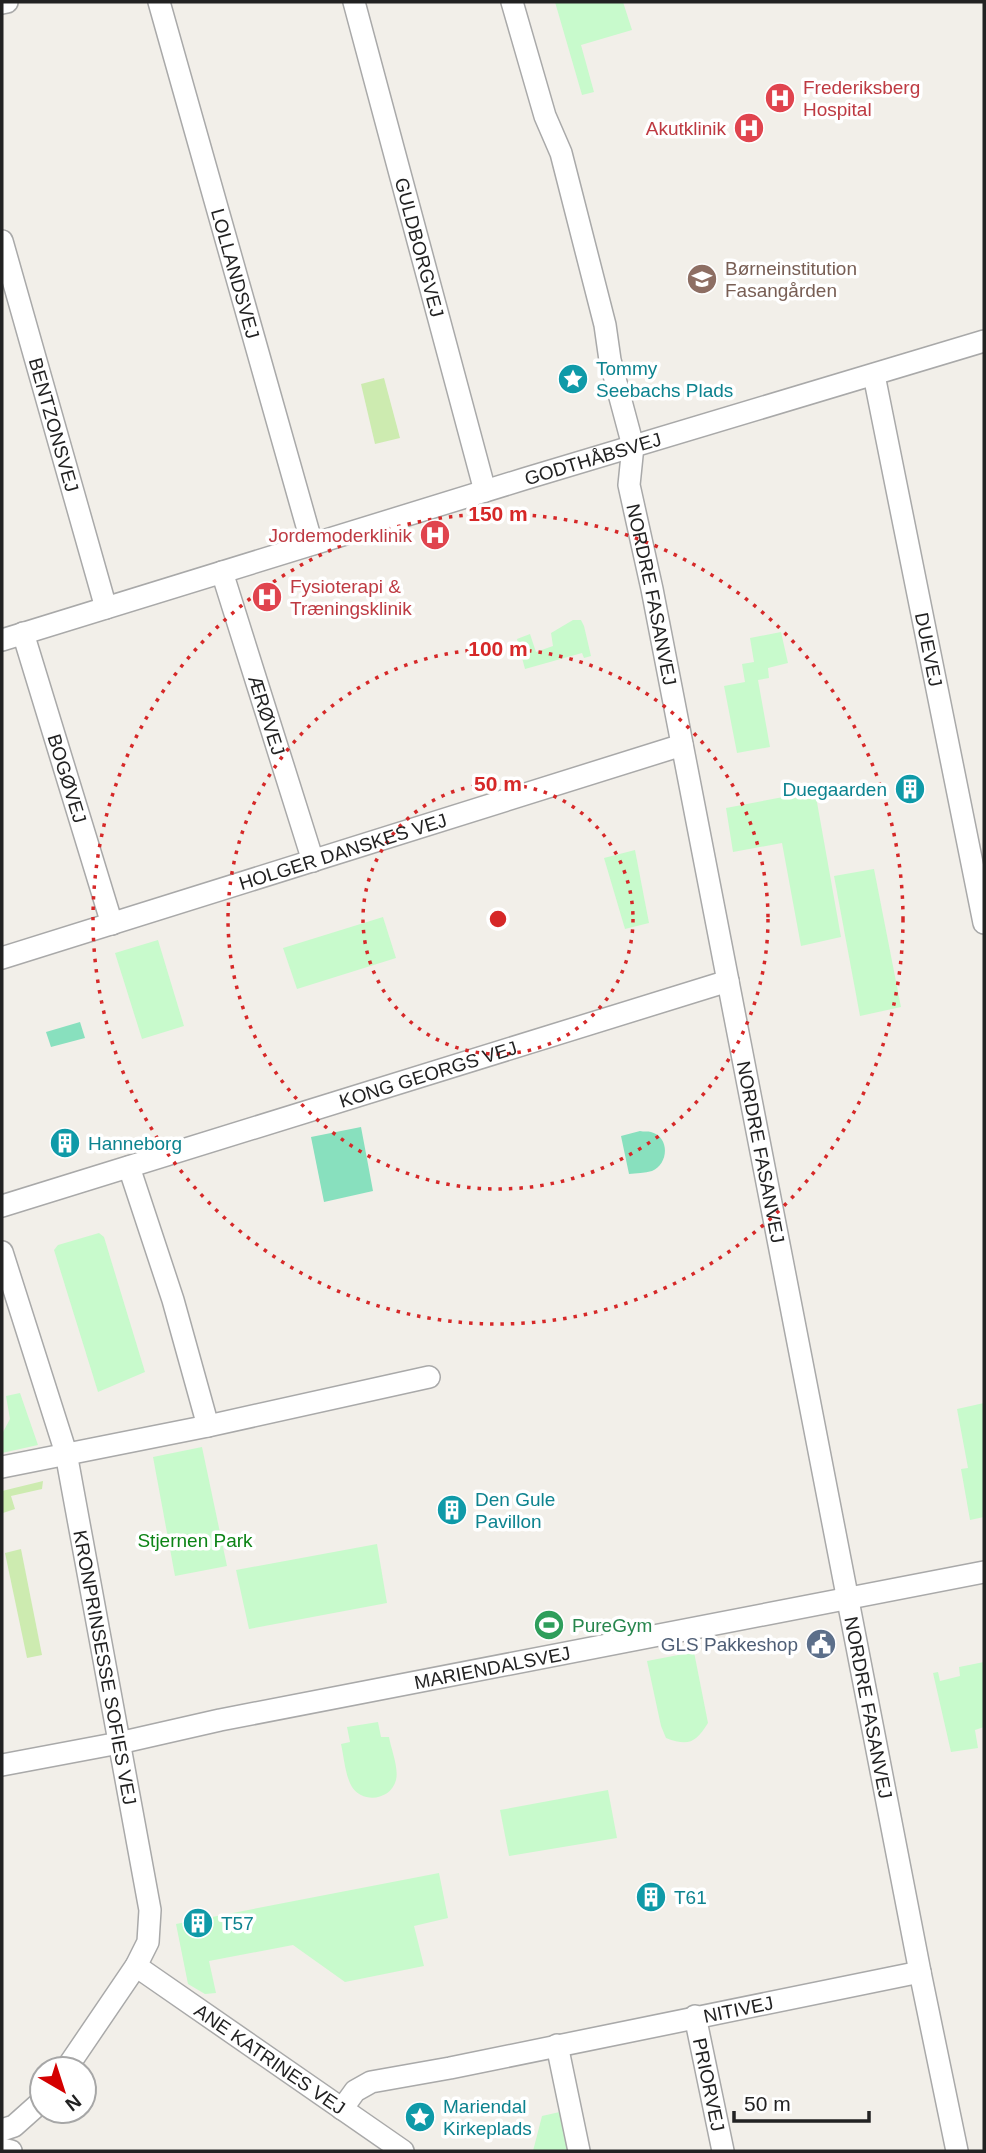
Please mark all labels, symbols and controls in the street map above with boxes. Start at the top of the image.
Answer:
place label: Frederiksberg Hospital [803,77,920,120]
hospital icon: Frederiksberg Hospital [763,81,797,115]
hospital icon: Akutklinik [732,111,766,145]
place label: Akutklinik [646,118,726,139]
street label: GULDBORGVEJ [391,175,448,319]
street label: LOLLANDSVEJ [207,206,264,341]
place label: Børneinstitution Fasangården [725,258,857,301]
school or university icon: Børneinstitution Fasangården [685,262,719,296]
street label: BENTZONSVEJ [25,355,83,494]
place label: Tommy Seebachs Plads [596,358,733,401]
place icon: Tommy Seebachs Plads [556,362,590,396]
street label: GODTHÅBSVEJ [522,428,664,489]
text: 150 m [468,502,528,525]
street label: NORDRE FASANVEJ [623,502,681,687]
hospital icon: Jordemoderklinik [418,518,452,552]
place label: Jordemoderklinik [268,525,412,546]
place label: Fysioterapi & Træningsklinik [290,576,412,619]
hospital icon: Fysioterapi & Træningsklinik [250,580,284,614]
street label: DUEVEJ [911,611,947,688]
text: 100 m [468,637,528,660]
street label: ÆRØVEJ [245,673,289,758]
street label: BOGØVEJ [44,731,91,825]
text: 50 m [474,772,522,795]
building icon: Duegaarden [893,772,927,806]
place label: Duegaarden [782,779,887,800]
street label: HOLGER DANSKES VEJ [236,809,449,894]
centre of rings [486,907,510,931]
street label: KONG GEORGS VEJ [337,1037,519,1111]
street label: NORDRE FASANVEJ [733,1059,789,1245]
building icon: Hanneborg [48,1126,82,1160]
place label: Hanneborg [88,1133,182,1154]
place label: Den Gule Pavillon [475,1489,555,1532]
building icon: Den Gule Pavillon [435,1493,469,1527]
street label: KRONPRINSESSE SOFIES VEJ [70,1528,141,1807]
park label: Stjernen Park [137,1530,253,1551]
sports icon: PureGym [532,1608,566,1642]
place label: PureGym [572,1615,652,1636]
street label: NORDRE FASANVEJ [841,1615,897,1800]
public building icon: GLS Pakkeshop [804,1627,838,1661]
place label: GLS Pakkeshop [661,1634,798,1655]
street label: MARIENDALSVEJ [412,1642,572,1693]
building icon: T61 [634,1880,668,1914]
place label: T61 [674,1887,707,1908]
building icon: T57 [181,1906,215,1940]
place label: T57 [221,1913,254,1934]
street label: NITIVEJ [701,1992,775,2026]
street label: ANE KATRINES VEJ [191,1999,349,2118]
street label: PRIORVEJ [689,2036,729,2133]
north arrow [28,2055,98,2125]
scale bar [734,2080,869,2124]
text: N [61,2090,85,2115]
text: 50 m [744,2092,791,2115]
place label: Mariendal Kirkeplads [443,2096,532,2139]
place icon: Mariendal Kirkeplads [403,2100,437,2134]

